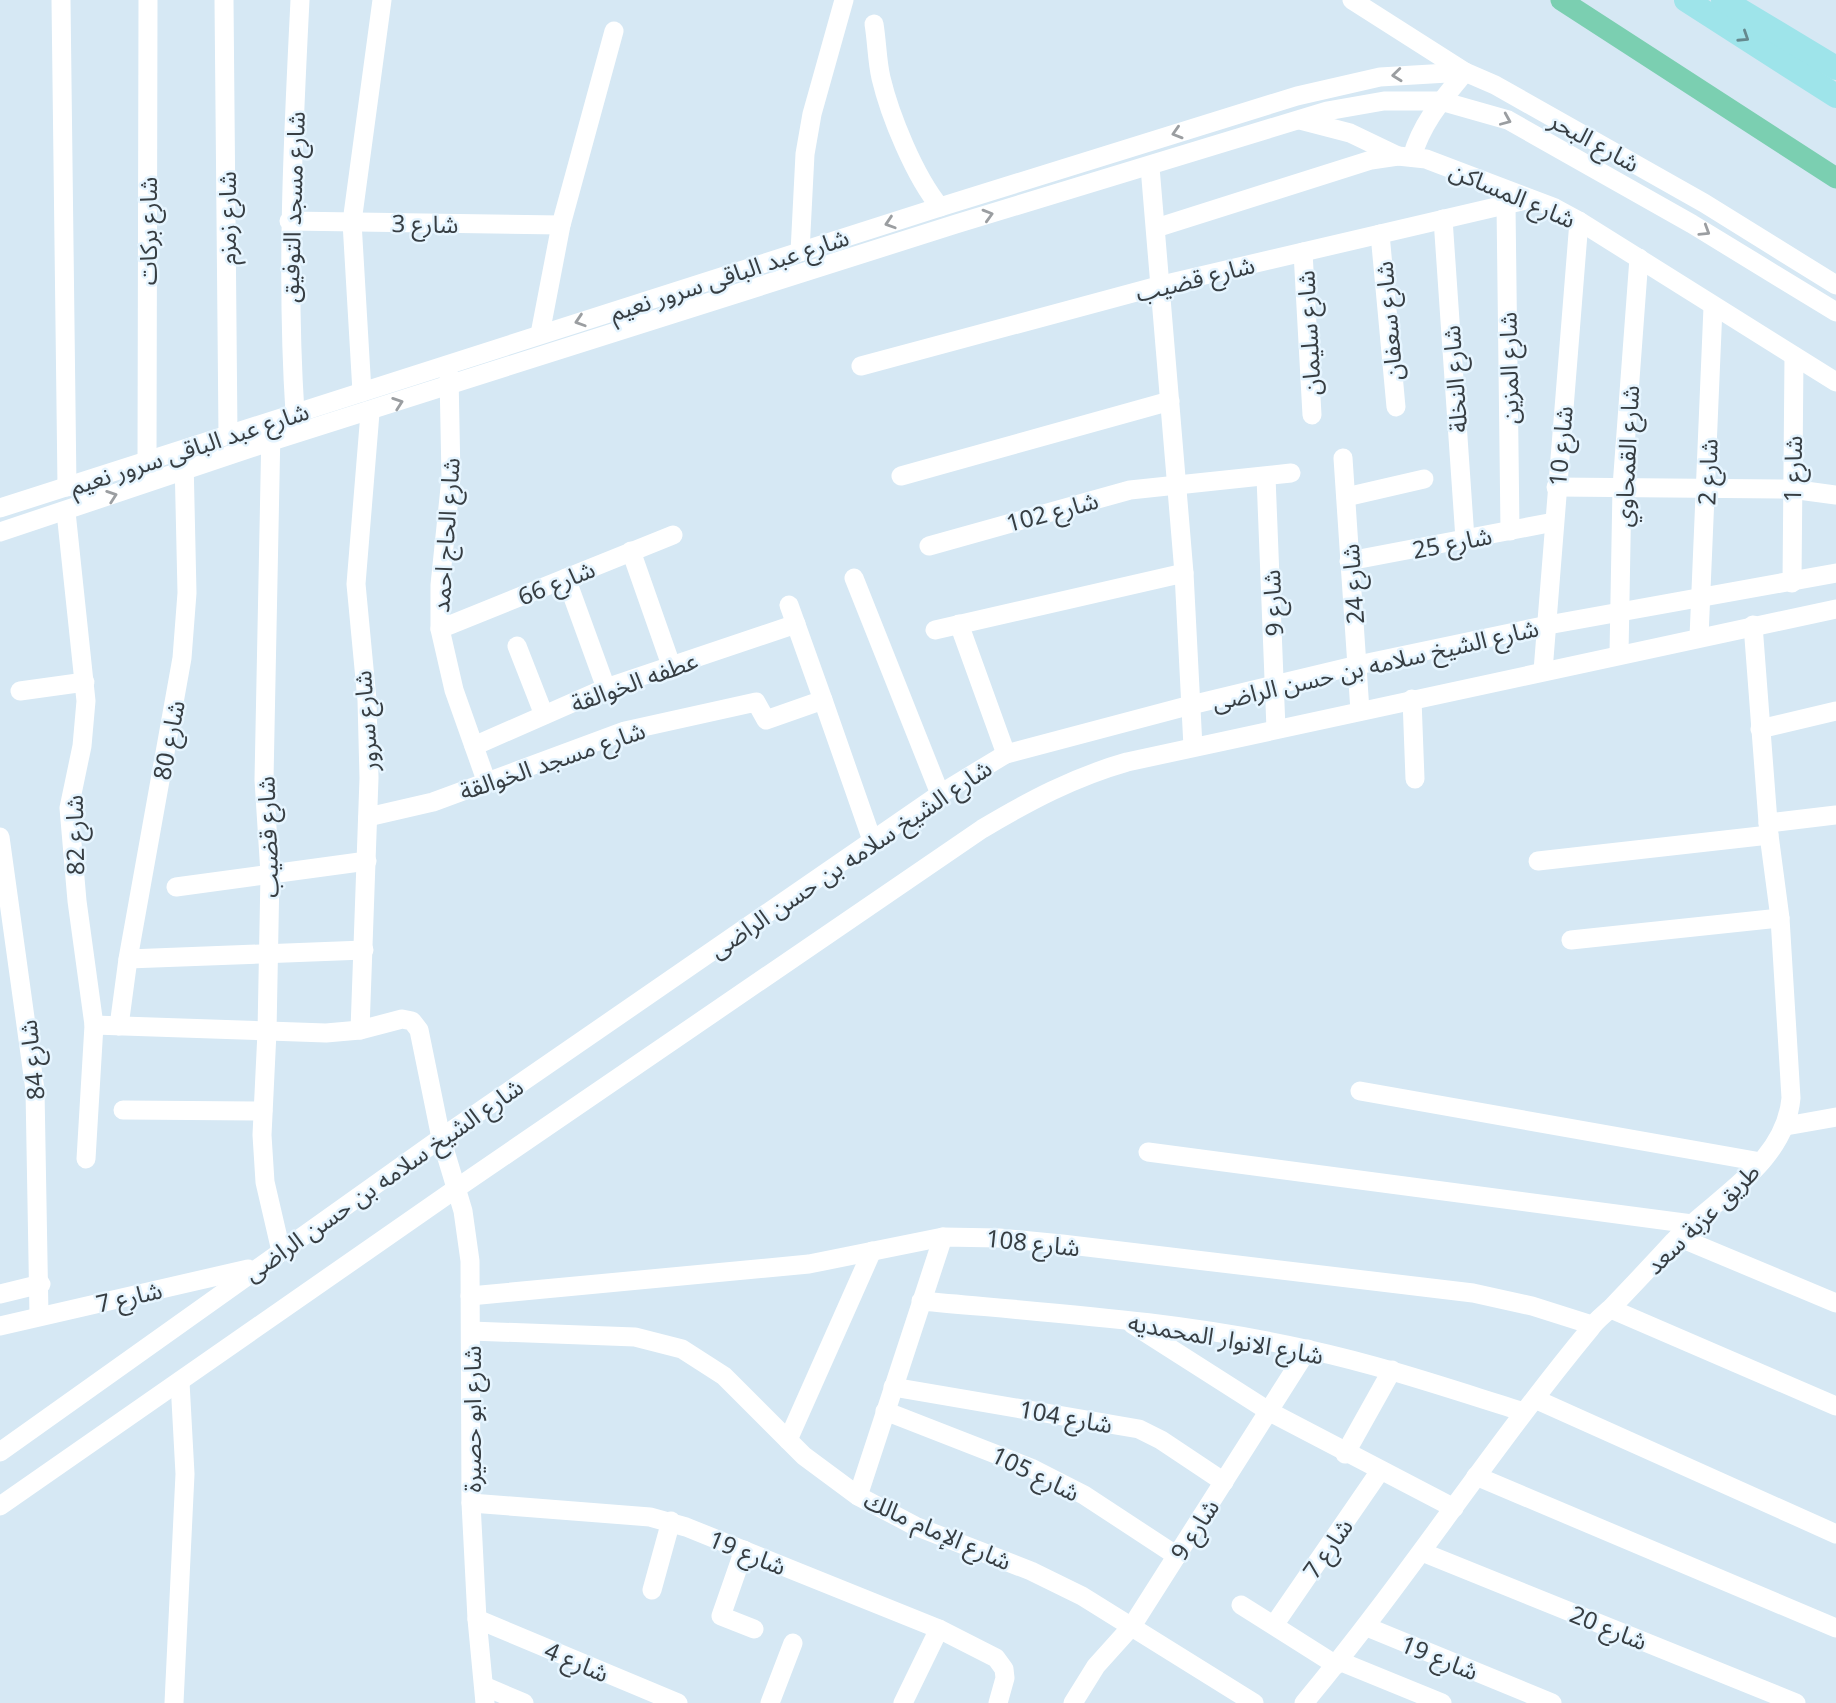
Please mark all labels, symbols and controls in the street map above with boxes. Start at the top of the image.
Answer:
one-way arrow [1736,28,1749,41]
one-way arrow [1391,67,1402,82]
street label: شارع البحر [1542,102,1646,181]
street label: شارع مسجد التوفيق [272,111,314,303]
one-way arrow [1499,112,1512,126]
one-way arrow [1172,124,1184,139]
street label: شارع المساكن [1444,153,1581,237]
street label: شارع زمزم [210,171,246,265]
street label: شارع بركات [131,177,166,285]
street label: شارع 3 [391,206,459,242]
one-way arrow [982,208,994,223]
one-way arrow [884,215,897,229]
street label: شارع عبد الباقى سرور نعيم [605,220,853,330]
one-way arrow [1697,223,1710,236]
street label: شارع قضيب [1132,247,1259,311]
street label: شارع سعفان [1366,260,1412,382]
street label: شارع سليمان [1288,269,1330,396]
street label: شارع المزين [1491,312,1527,424]
one-way arrow [574,313,586,328]
street label: شارع النخلة [1434,324,1476,434]
street label: شارع القمحاوي [1606,384,1650,528]
street label: شارع عبد الباقى سرور نعيم [65,394,313,504]
one-way arrow [391,397,403,411]
street label: شارع 10 [1540,404,1582,488]
street label: شارع 1 [1775,435,1811,503]
street label: شارع 2 [1689,438,1727,506]
street label: شارع الحاج احمد [423,456,469,614]
street label: شارع 102 [1002,483,1102,541]
one-way arrow [105,490,117,504]
street label: شارع 25 [1409,518,1495,568]
street label: شارع 24 [1333,543,1373,625]
street label: شارع 66 [512,552,600,614]
street label: شارع 9 [1254,569,1292,637]
street label: شارع الشيخ سلامه بن حسن الراضى [1208,610,1542,720]
street label: عطفه الخوالقة [566,643,702,719]
street label: شارع سرور [345,669,387,773]
street label: شارع 80 [144,697,194,783]
street label: شارع مسجد الخوالقة [455,713,650,809]
street label: شارع الشيخ سلامه بن حسن الراضى [702,751,999,967]
street label: شارع قضيب [248,776,288,898]
street label: شارع 82 [57,794,93,876]
street label: شارع 84 [10,1018,54,1102]
street label: شارع الشيخ سلامه بن حسن الراضى [237,1070,531,1290]
street label: طريق عزبة سعد [1638,1155,1766,1281]
street label: شارع 108 [984,1221,1082,1265]
street label: شارع 7 [93,1272,166,1322]
street label: شارع الانوار المحمديه [1125,1305,1326,1373]
street label: شارع ابو حصيرة [455,1346,490,1492]
street label: شارع 104 [1016,1392,1115,1442]
street label: شارع 105 [986,1438,1086,1510]
street label: شارع الإمام مالك [858,1483,1017,1580]
street label: شارع 9 [1162,1492,1228,1567]
street label: شارع 7 [1294,1511,1361,1586]
street label: شارع 19 [704,1522,792,1584]
street label: شارع 20 [1565,1597,1653,1659]
street label: شارع 19 [1396,1627,1484,1689]
street label: شارع 4 [539,1633,614,1691]

